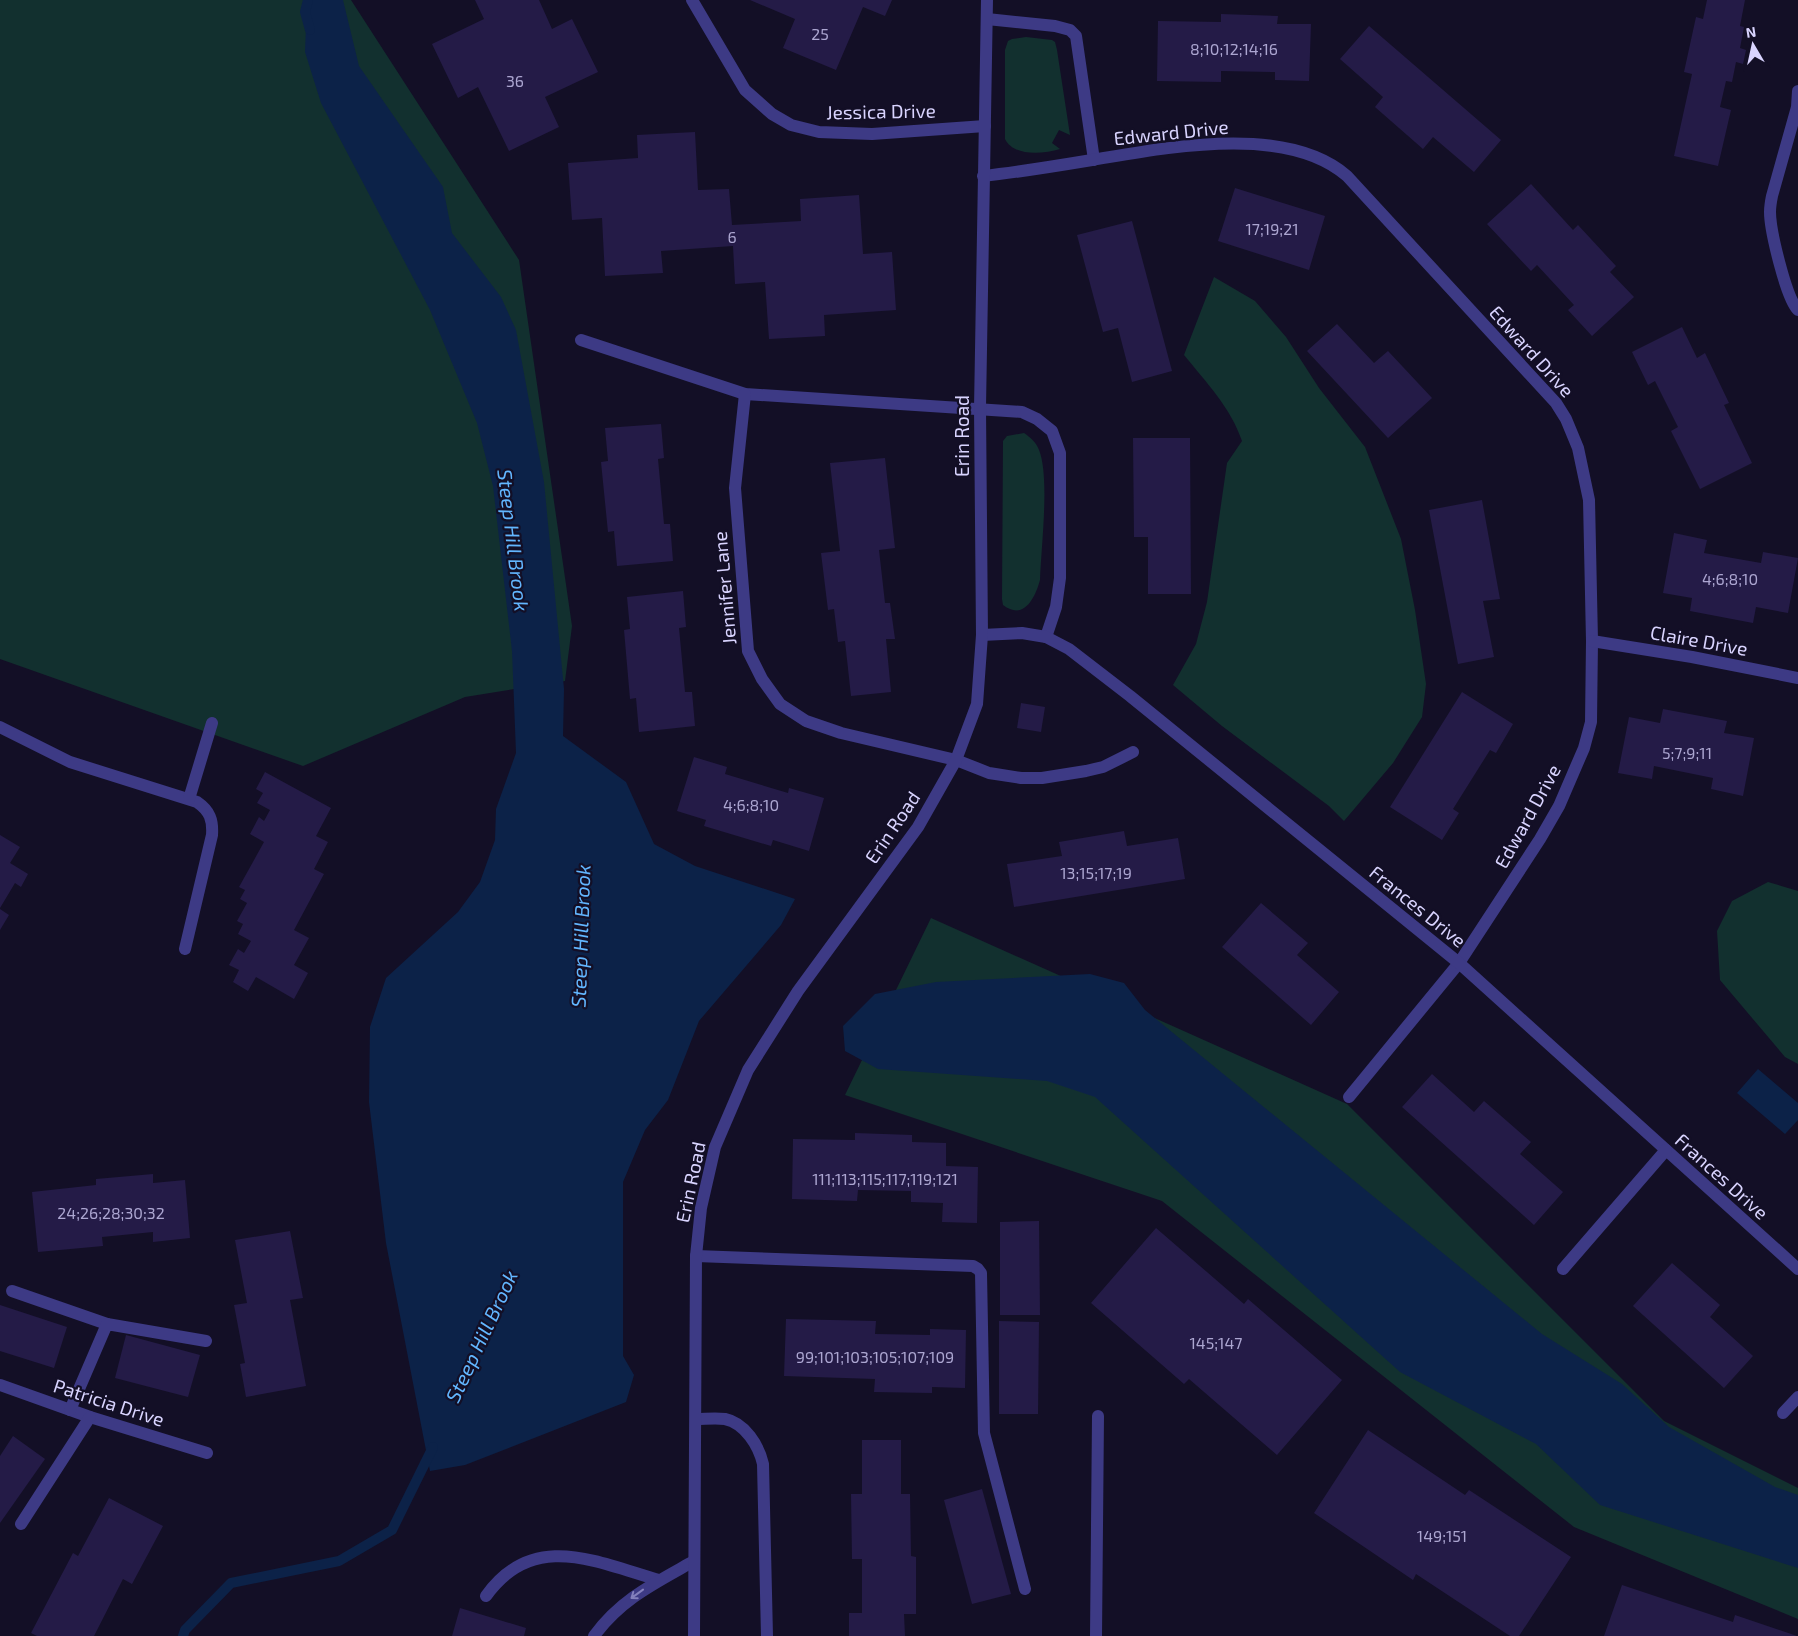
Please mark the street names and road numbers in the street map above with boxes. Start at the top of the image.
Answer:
street label: Jessica Drive [826,99,936,123]
street label: Edward Drive [1113,115,1229,149]
street label: Edward Drive [1485,300,1579,402]
street label: Erin Road [950,395,973,477]
street label: Jennifer Lane [708,530,740,646]
street label: Claire Drive [1648,620,1750,660]
street label: Edward Drive [1489,760,1565,872]
street label: Erin Road [860,787,924,867]
street label: Frances Drive [1365,860,1471,952]
street label: Frances Drive [1671,1128,1773,1224]
street label: Erin Road [670,1139,710,1225]
street label: Patricia Drive [51,1373,167,1431]

